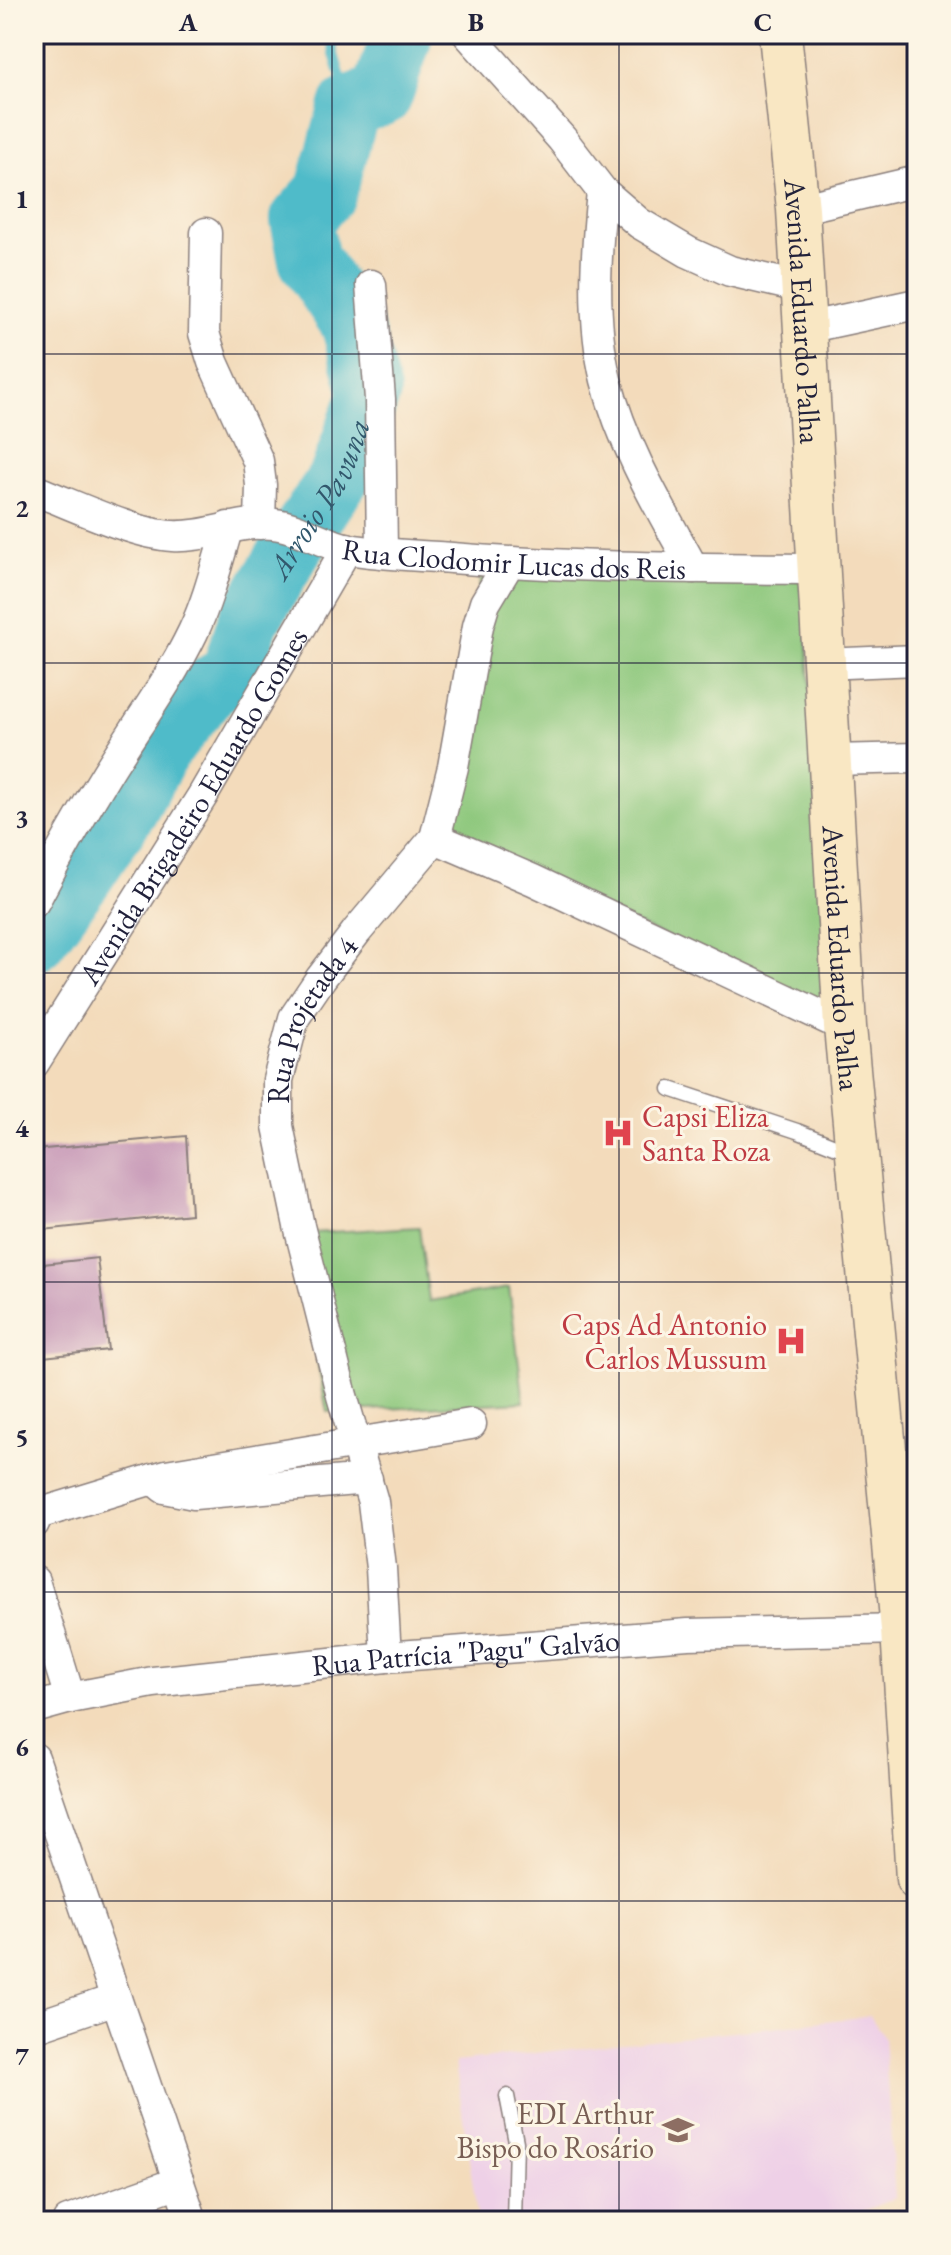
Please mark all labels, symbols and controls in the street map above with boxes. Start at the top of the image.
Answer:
text: A [178,5,198,39]
text: B [468,5,484,39]
text: C [754,5,772,39]
street label: Avenida Eduardo Palha [775,175,831,445]
text: 1 [15,182,29,216]
water label: Arroio Pavuna [256,413,380,588]
text: 2 [15,491,29,525]
street label: Rua Clodomir Lucas dos Reis [339,529,686,587]
street label: Avenida Brigadeiro Eduardo Gomes [68,620,316,993]
text: 3 [15,801,29,835]
street label: Avenida Eduardo Palha [814,823,870,1092]
street label: Rua Projetada 4 [259,927,366,1104]
place label: Capsi Eliza Santa Roza [642,1097,770,1170]
text: 4 [15,1111,29,1145]
hospital icon: Capsi Eliza Santa Roza [601,1116,635,1150]
place label: Caps Ad Antonio Carlos Mussum [562,1305,767,1378]
hospital icon: Caps Ad Antonio Carlos Mussum [774,1324,808,1358]
text: 5 [15,1420,29,1454]
street label: Rua Patrícia "Pagu" Galvão [310,1620,621,1684]
text: 6 [15,1730,29,1764]
text: 7 [15,2039,29,2073]
place label: EDI Arthur Bispo do Rosário [457,2094,654,2167]
school or university icon: EDI Arthur Bispo do Rosário [661,2113,695,2147]

